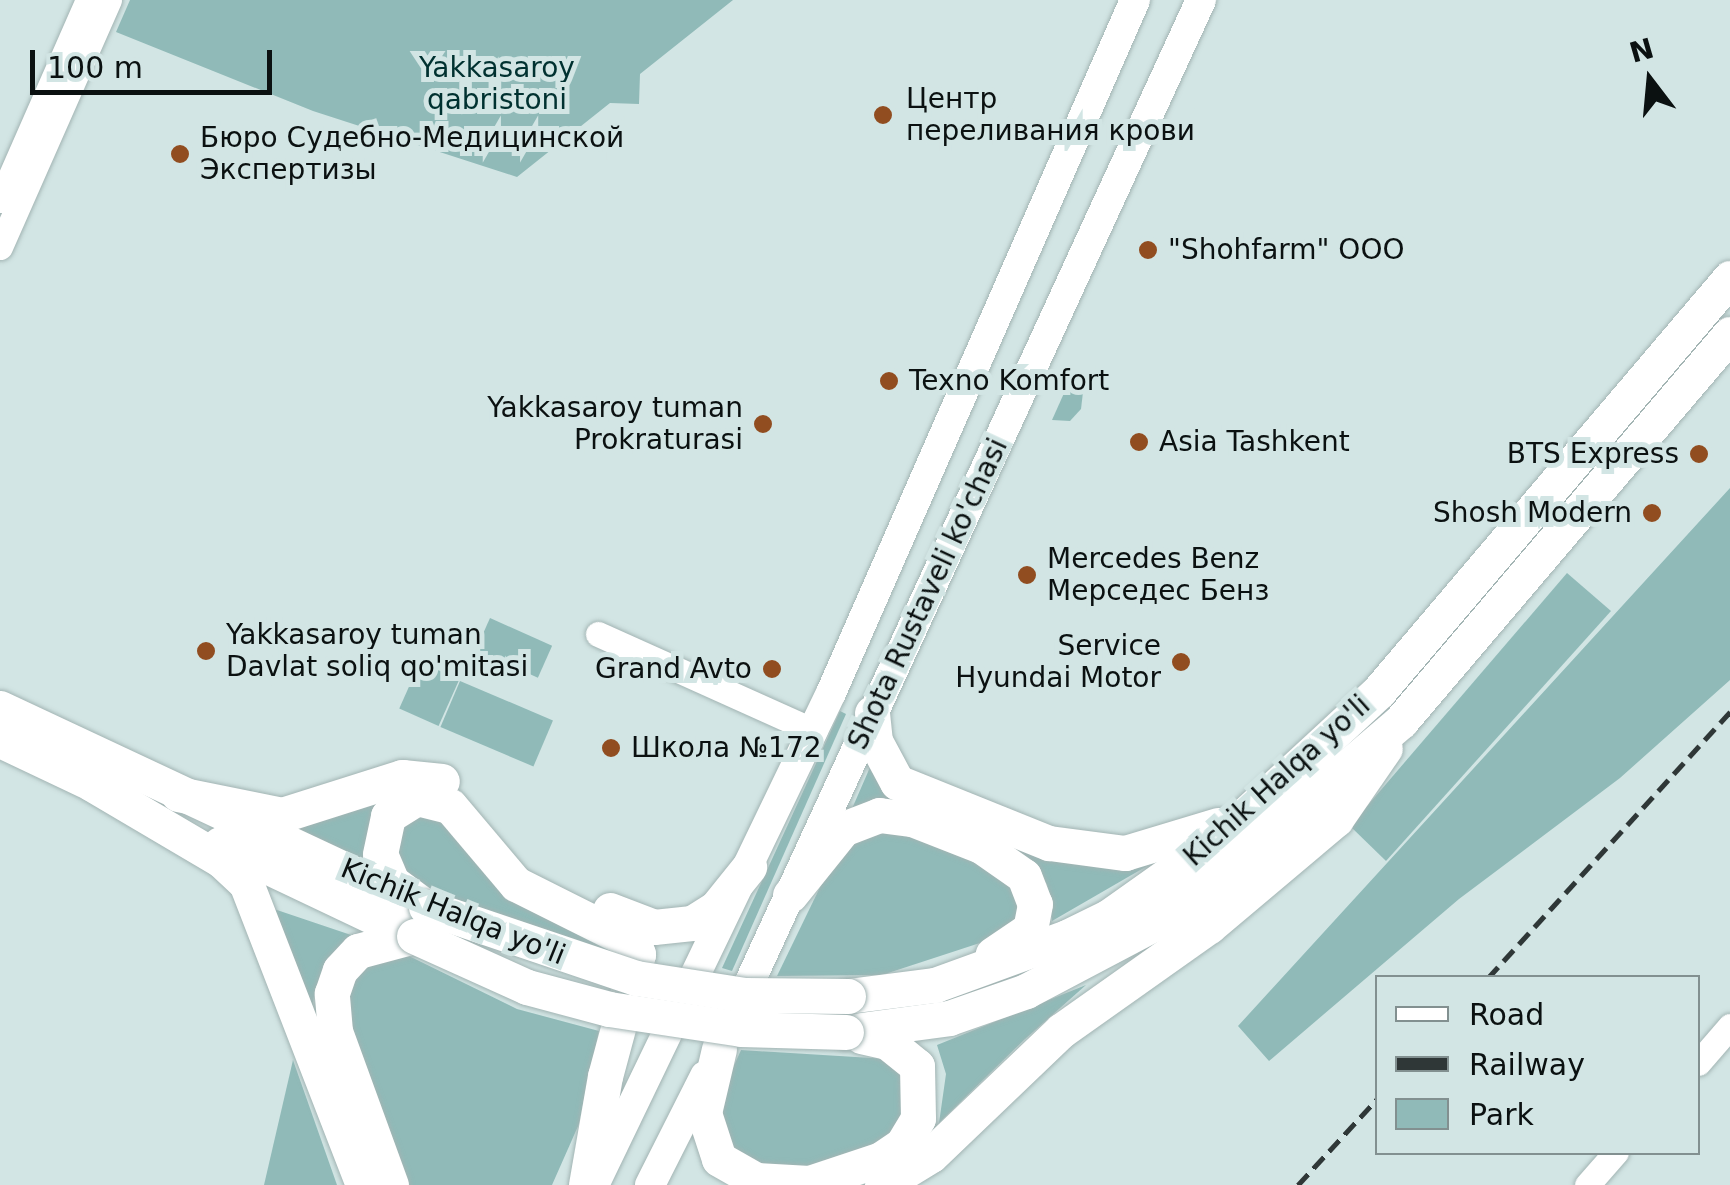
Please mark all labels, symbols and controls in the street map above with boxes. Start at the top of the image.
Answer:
scale bar [35,30,278,92]
north arrow [1600,30,1700,130]
text: N [1626,32,1657,70]
text: 100 m [47,50,143,85]
park label: Yakkasaroy qabristoni [419,51,575,117]
place label: Центр переливания крови [906,82,1195,148]
marker: Центр переливания крови [870,102,896,128]
place label: Бюро Судебно-Медицинской Экспертизы [200,121,624,187]
marker: Бюро Судебно-Медицинской Экспертизы [169,143,191,165]
place label: "Shohfarm" OOO [1168,233,1404,267]
marker: "Shohfarm" OOO [1137,239,1159,261]
place label: Texno Komfort [909,364,1109,398]
marker: Texno Komfort [878,370,900,392]
place label: Yakkasaroy tuman Prokraturasi [487,391,743,457]
marker: Yakkasaroy tuman Prokraturasi [752,413,774,435]
place label: Asia Tashkent [1159,425,1350,459]
marker: Asia Tashkent [1128,431,1150,453]
street label: Shota Rustaveli ko'chasi [841,433,1015,755]
place label: BTS Express [1507,437,1679,471]
marker: BTS Express [1688,443,1710,465]
place label: Shosh Modern [1433,496,1632,530]
marker: Shosh Modern [1641,502,1663,524]
place label: Mercedes Benz Мерседес Бенз [1047,542,1269,608]
marker: Mercedes Benz Мерседес Бенз [1016,564,1038,586]
place label: Yakkasaroy tuman Davlat soliq qo'mitasi [226,618,528,684]
place label: Service Hyundai Motor [955,629,1161,695]
marker: Yakkasaroy tuman Davlat soliq qo'mitasi [195,640,217,662]
marker: Service Hyundai Motor [1170,651,1192,673]
place label: Grand Avto [595,652,752,686]
marker: Grand Avto [761,658,783,680]
street label: Kichik Halqa yo'li [1177,689,1377,873]
place label: Школа №172 [631,731,822,765]
marker: Школа №172 [600,737,622,759]
street label: Kichik Halqa yo'li [336,852,570,972]
legend [1375,975,1700,1155]
text: Road [1469,997,1544,1032]
text: Railway [1469,1047,1585,1082]
text: Park [1469,1097,1534,1132]

